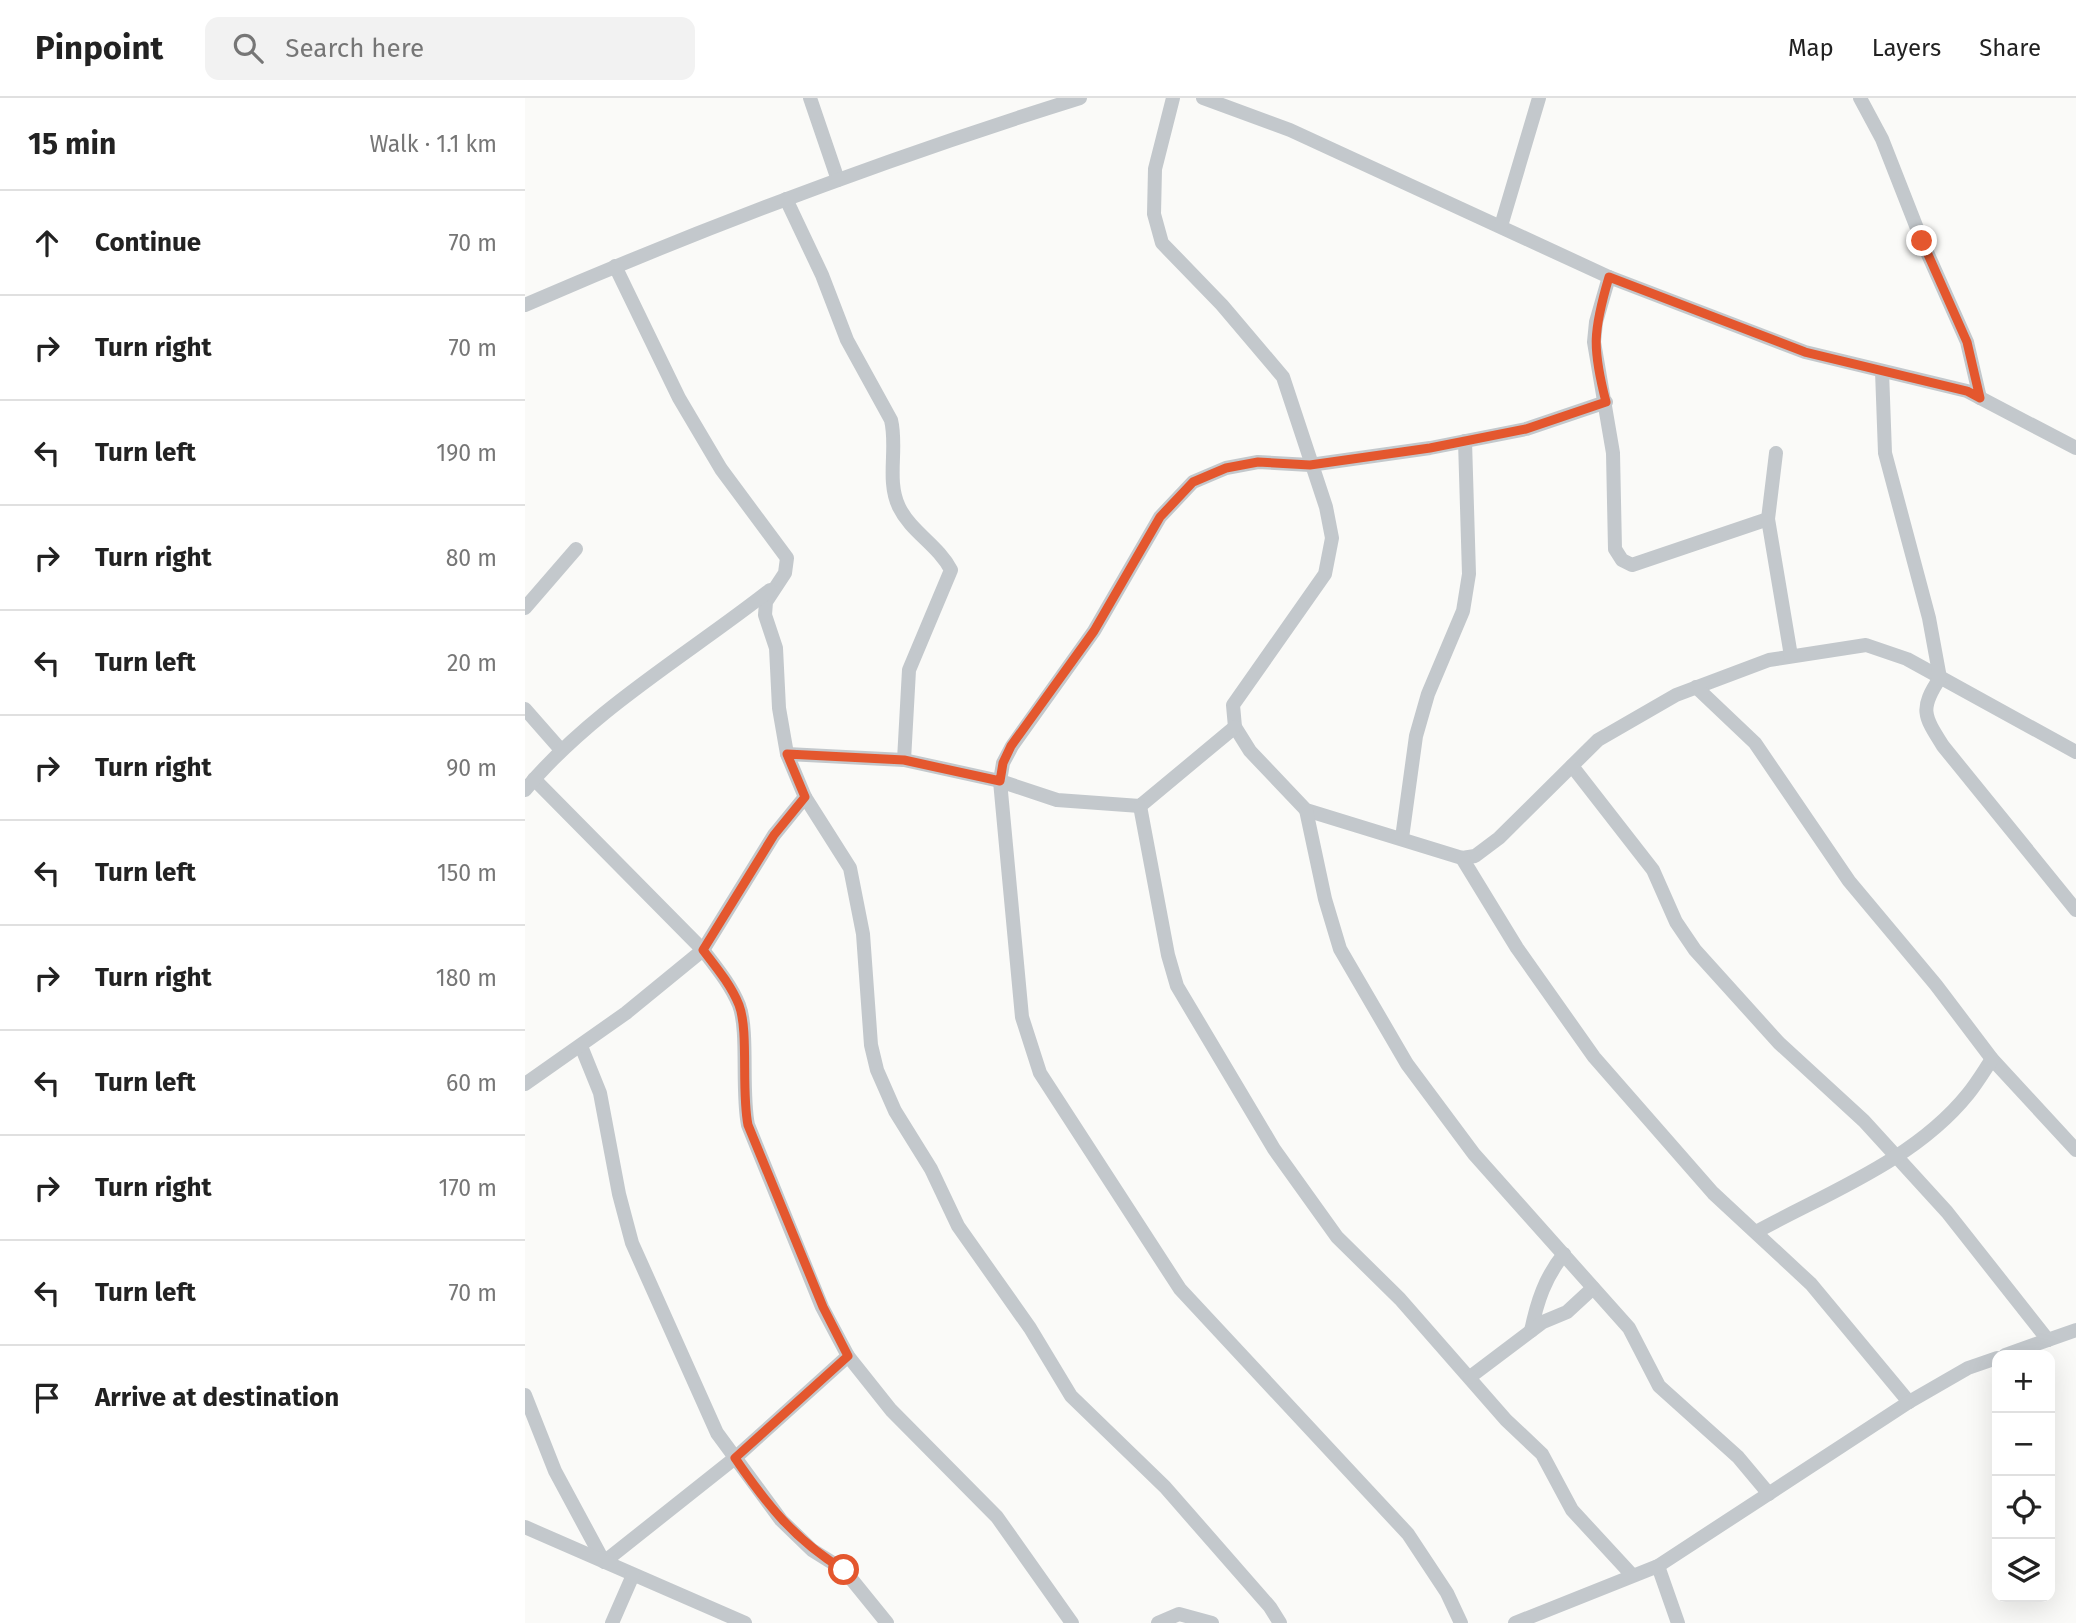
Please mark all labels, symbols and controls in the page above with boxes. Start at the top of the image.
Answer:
search box [205,17,695,80]
text: Pinpoint [35,28,163,68]
icon: search [229,29,267,67]
text: Search here [285,33,424,64]
text: Map [1788,34,1834,62]
text: Layers [1872,34,1941,62]
text: Share [1979,34,2041,62]
text: 15 min [28,126,116,162]
text: Walk · 1.1 km [369,130,497,158]
icon: ahead [28,224,66,262]
route end [1906,225,1937,256]
text: Continue [95,227,201,258]
text: 70 m [448,229,497,257]
icon: right [28,329,66,367]
text: Turn right [95,332,212,363]
text: 70 m [448,334,497,362]
icon: left [28,434,66,472]
text: Turn left [95,437,196,468]
text: 190 m [436,439,497,467]
icon: right [28,539,66,577]
text: Turn right [95,542,212,573]
text: 80 m [446,544,497,572]
icon: left [28,644,66,682]
text: Turn left [95,647,196,678]
text: 20 m [447,649,497,677]
icon: right [28,749,66,787]
text: Turn right [95,752,212,783]
text: 90 m [446,754,497,782]
icon: left [28,854,66,892]
text: Turn left [95,857,196,888]
text: 150 m [437,859,497,887]
icon: right [28,959,66,997]
text: Turn right [95,962,212,993]
text: 180 m [436,964,497,992]
icon: left [28,1064,66,1102]
text: Turn left [95,1067,196,1098]
text: 60 m [446,1069,497,1097]
icon: right [28,1169,66,1207]
text: Turn right [95,1172,212,1203]
text: 170 m [438,1174,497,1202]
icon: left [28,1274,66,1312]
text: Turn left [95,1277,196,1308]
text: 70 m [448,1279,497,1307]
map controls [1992,1350,2055,1602]
button: + [1992,1350,2055,1413]
icon: arrive [28,1379,66,1417]
text: Arrive at destination [95,1382,339,1413]
button: − [1992,1413,2055,1476]
button: locate [1992,1476,2055,1539]
button: layers [1992,1539,2055,1602]
route start [828,1554,859,1585]

